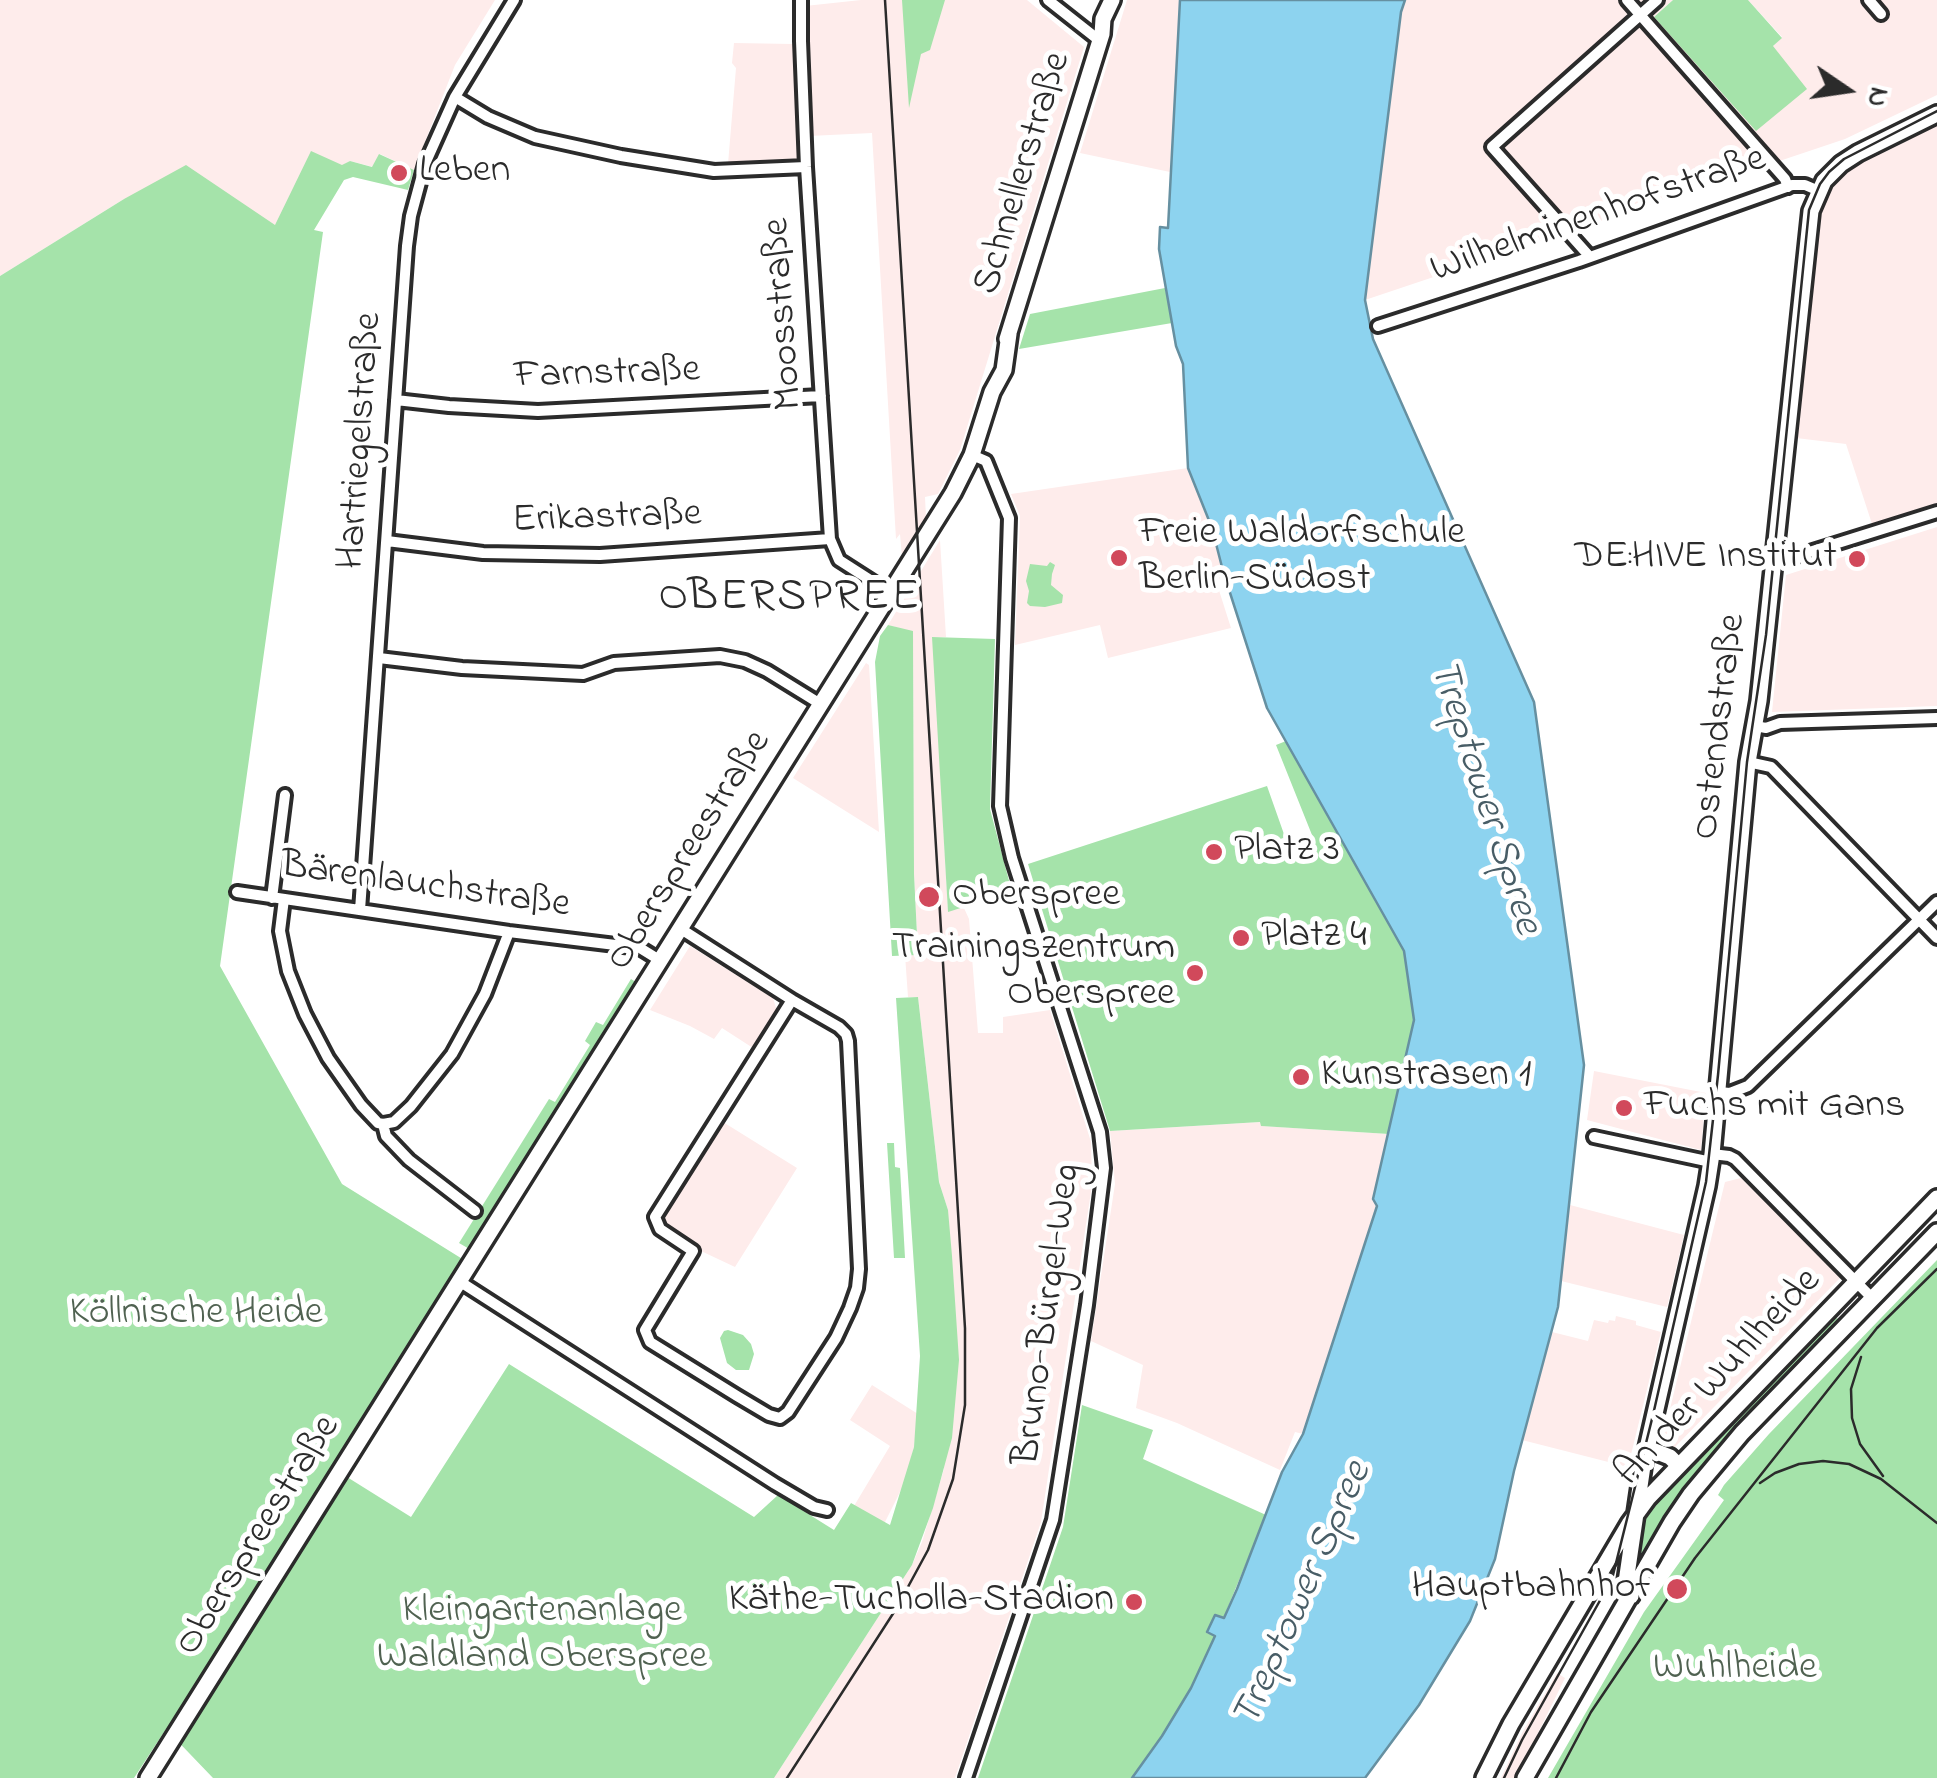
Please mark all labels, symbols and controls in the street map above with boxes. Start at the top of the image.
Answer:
north arrow [1797,40,1897,140]
street label: Schnellerstraße [965,47,1085,301]
text: N [1855,83,1899,111]
street label: Wilhelminenhofstraße [1425,137,1773,297]
place label: Leben [419,149,510,197]
marker: Leben [388,162,410,184]
street label: Moosstraße [755,216,817,412]
street label: Hartriegelstraße [330,311,396,571]
street label: Farnstraße [513,349,701,403]
street label: Erikastraße [511,493,703,547]
place label: Freie Waldorfschule Berlin-Südost [1139,511,1465,605]
place label: DE:HIVE Institut [1575,535,1837,583]
marker: Freie Waldorfschule Berlin-Südost [1108,547,1130,569]
marker: DE:HIVE Institut [1846,548,1868,570]
district label: OBERSPREE [658,574,922,628]
street label: Ostendstraße [1684,612,1760,842]
water label: Treptower Spree [1414,655,1550,941]
street label: Oberspreestraße [598,723,784,981]
place label: Platz 3 [1234,828,1340,876]
marker: Platz 3 [1203,841,1225,863]
street label: Bärenlauchstraße [277,844,573,932]
place label: Oberspree [952,873,1120,921]
marker: Oberspree [916,884,942,910]
place label: Platz 4 [1261,914,1367,962]
place label: Trainingszentrum Oberspree [892,926,1175,1020]
marker: Platz 4 [1230,927,1252,949]
marker: Trainingszentrum Oberspree [1184,962,1206,984]
place label: Kunstrasen 1 [1321,1053,1531,1101]
marker: Kunstrasen 1 [1290,1066,1312,1088]
place label: Fuchs mit Gans [1644,1084,1905,1132]
marker: Fuchs mit Gans [1613,1097,1635,1119]
street label: Bruno-Bürgel-Weg [1005,1161,1095,1469]
street label: An der Wuhlheide [1607,1260,1833,1498]
park label: Köllnische Heide [69,1291,323,1339]
street label: Oberspreestraße [167,1408,353,1666]
water label: Treptower Spree [1224,1456,1386,1736]
place label: Hauptbahnhof [1411,1565,1654,1613]
marker: Hauptbahnhof [1664,1576,1690,1602]
place label: Käthe-Tucholla-Stadion [728,1578,1114,1626]
park label: Kleingartenanlage Waldland Oberspree [377,1589,707,1683]
marker: Käthe-Tucholla-Stadion [1123,1591,1145,1613]
park label: Wuhlheide [1653,1646,1817,1694]

